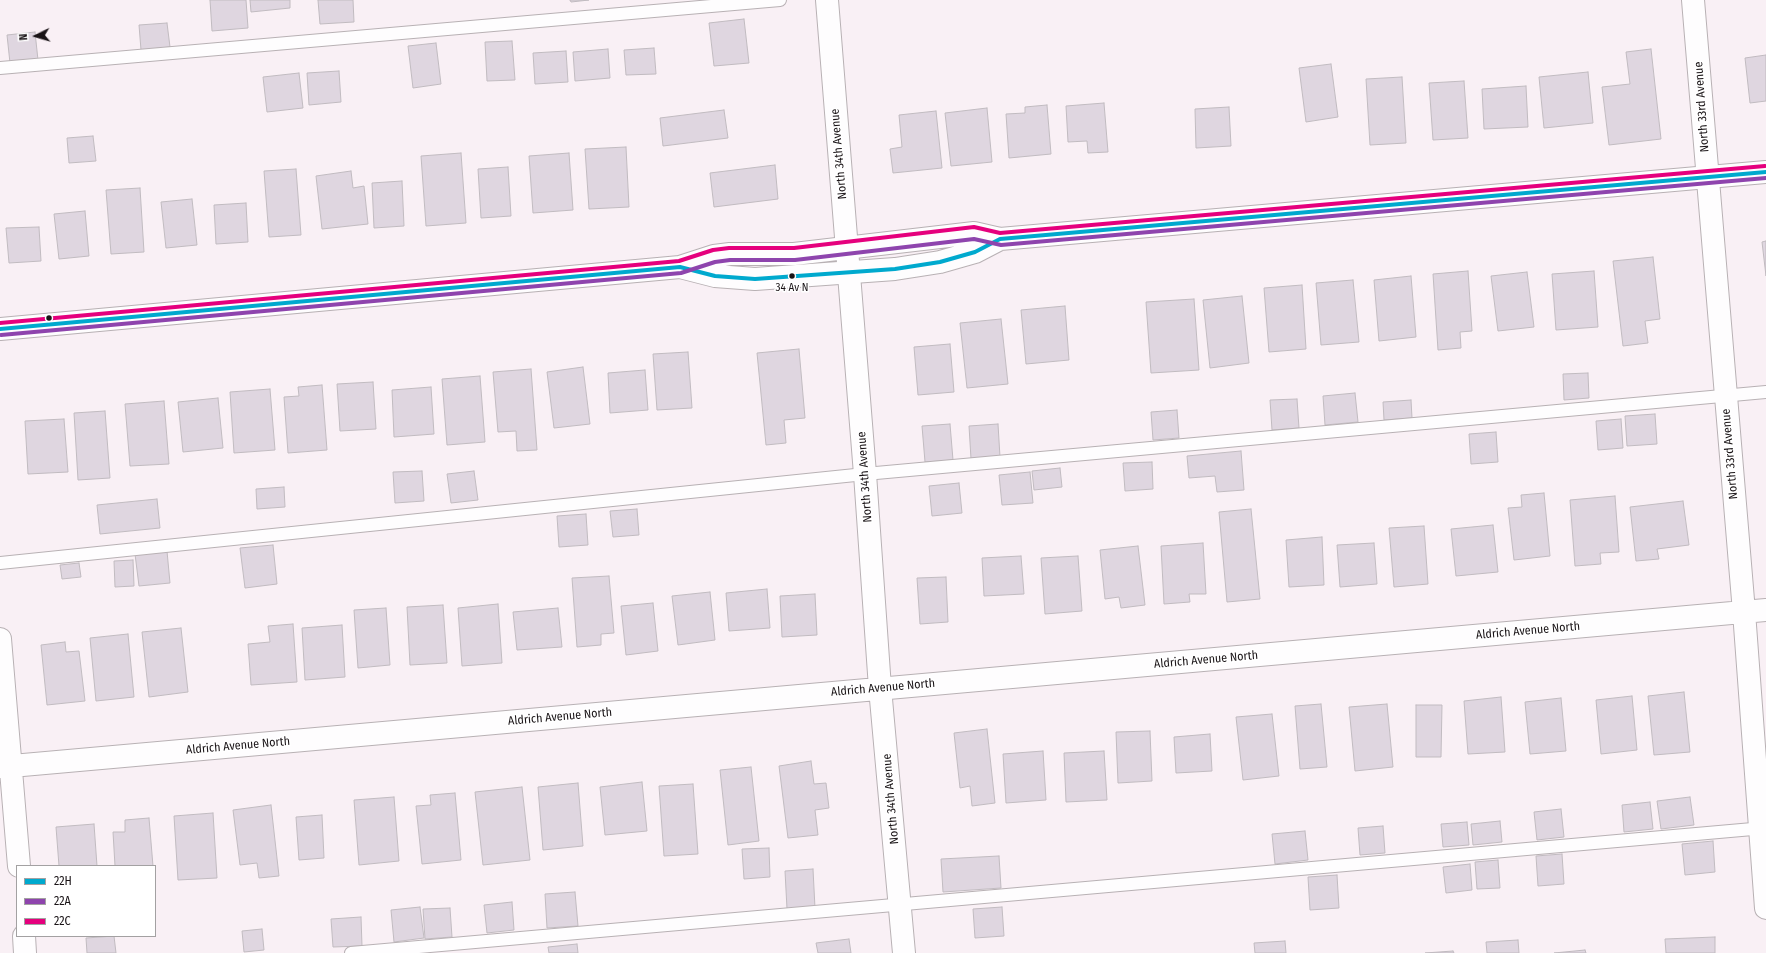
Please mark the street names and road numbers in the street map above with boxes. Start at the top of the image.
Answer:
street label: North 33rd Avenue [1692,61,1712,153]
street label: North 34th Avenue [828,108,850,200]
street label: North 33rd Avenue [1719,408,1741,500]
street label: North 34th Avenue [855,431,875,523]
street label: Aldrich Avenue North [1475,619,1581,643]
street label: Aldrich Avenue North [1153,648,1259,672]
street label: Aldrich Avenue North [830,676,936,700]
street label: Aldrich Avenue North [507,705,613,729]
street label: Aldrich Avenue North [185,734,291,758]
street label: North 34th Avenue [880,753,902,845]

